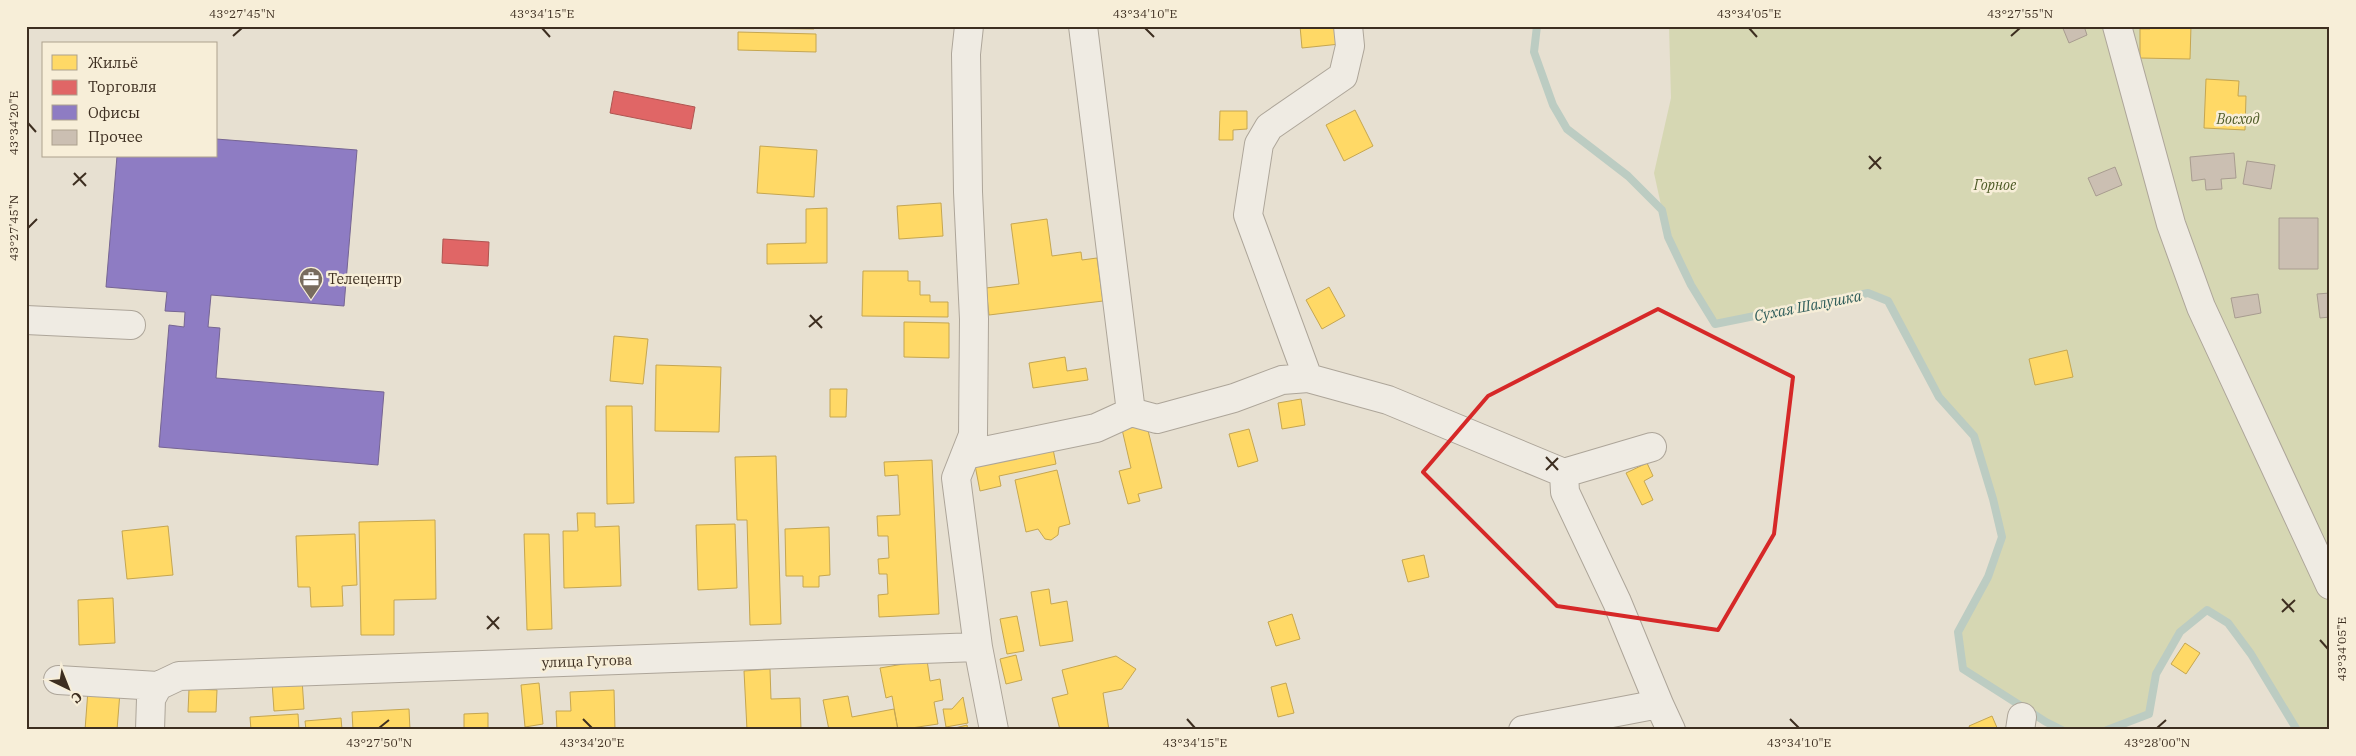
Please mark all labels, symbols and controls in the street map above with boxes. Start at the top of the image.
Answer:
text: 43°27'45"N [209,6,275,21]
text: 43°34'15"E [510,6,574,21]
text: 43°34'10"E [1113,6,1177,21]
text: 43°34'05"E [1717,6,1781,21]
text: 43°27'55"N [1987,6,2053,21]
legend [42,42,218,158]
text: Жильё [88,53,138,72]
text: Торговля [88,77,157,96]
text: 43°34'20"E [6,91,21,155]
text: Офисы [88,103,140,122]
park label: Восход [2215,110,2260,128]
text: Прочее [88,127,143,146]
park label: Горное [1973,176,2017,194]
text: 43°27'45"N [6,195,21,261]
office icon: Телецентр [298,266,324,300]
place label: Телецентр [328,270,402,288]
water label: Сухая Шалушка [1752,286,1864,325]
text: 43°34'05"E [2334,617,2349,681]
street label: улица Гугова [542,650,633,672]
north arrow [42,664,92,714]
text: С [67,688,86,707]
text: 43°27'50"N [346,735,412,750]
text: 43°34'20"E [560,735,624,750]
text: 43°34'15"E [1163,735,1227,750]
text: 43°34'10"E [1767,735,1831,750]
text: 43°28'00"N [2124,735,2190,750]

